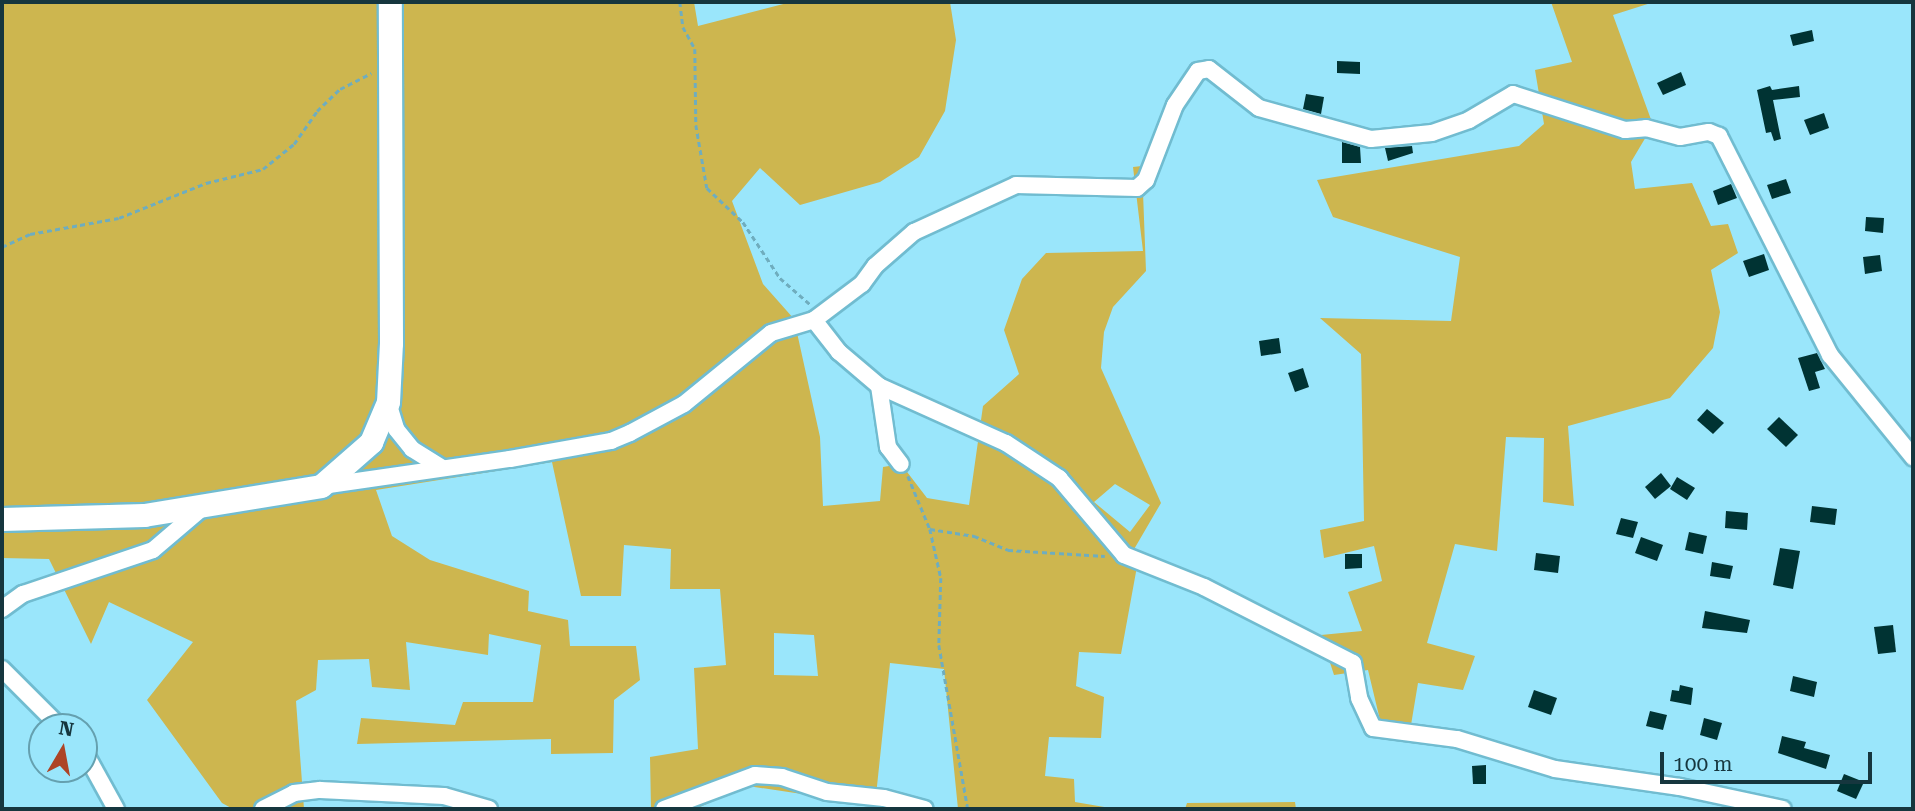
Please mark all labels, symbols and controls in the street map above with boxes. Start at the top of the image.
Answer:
north arrow [28,713,98,783]
text: N [57,716,76,741]
scale bar [1663,738,1875,782]
text: 100 m [1673,752,1733,776]

